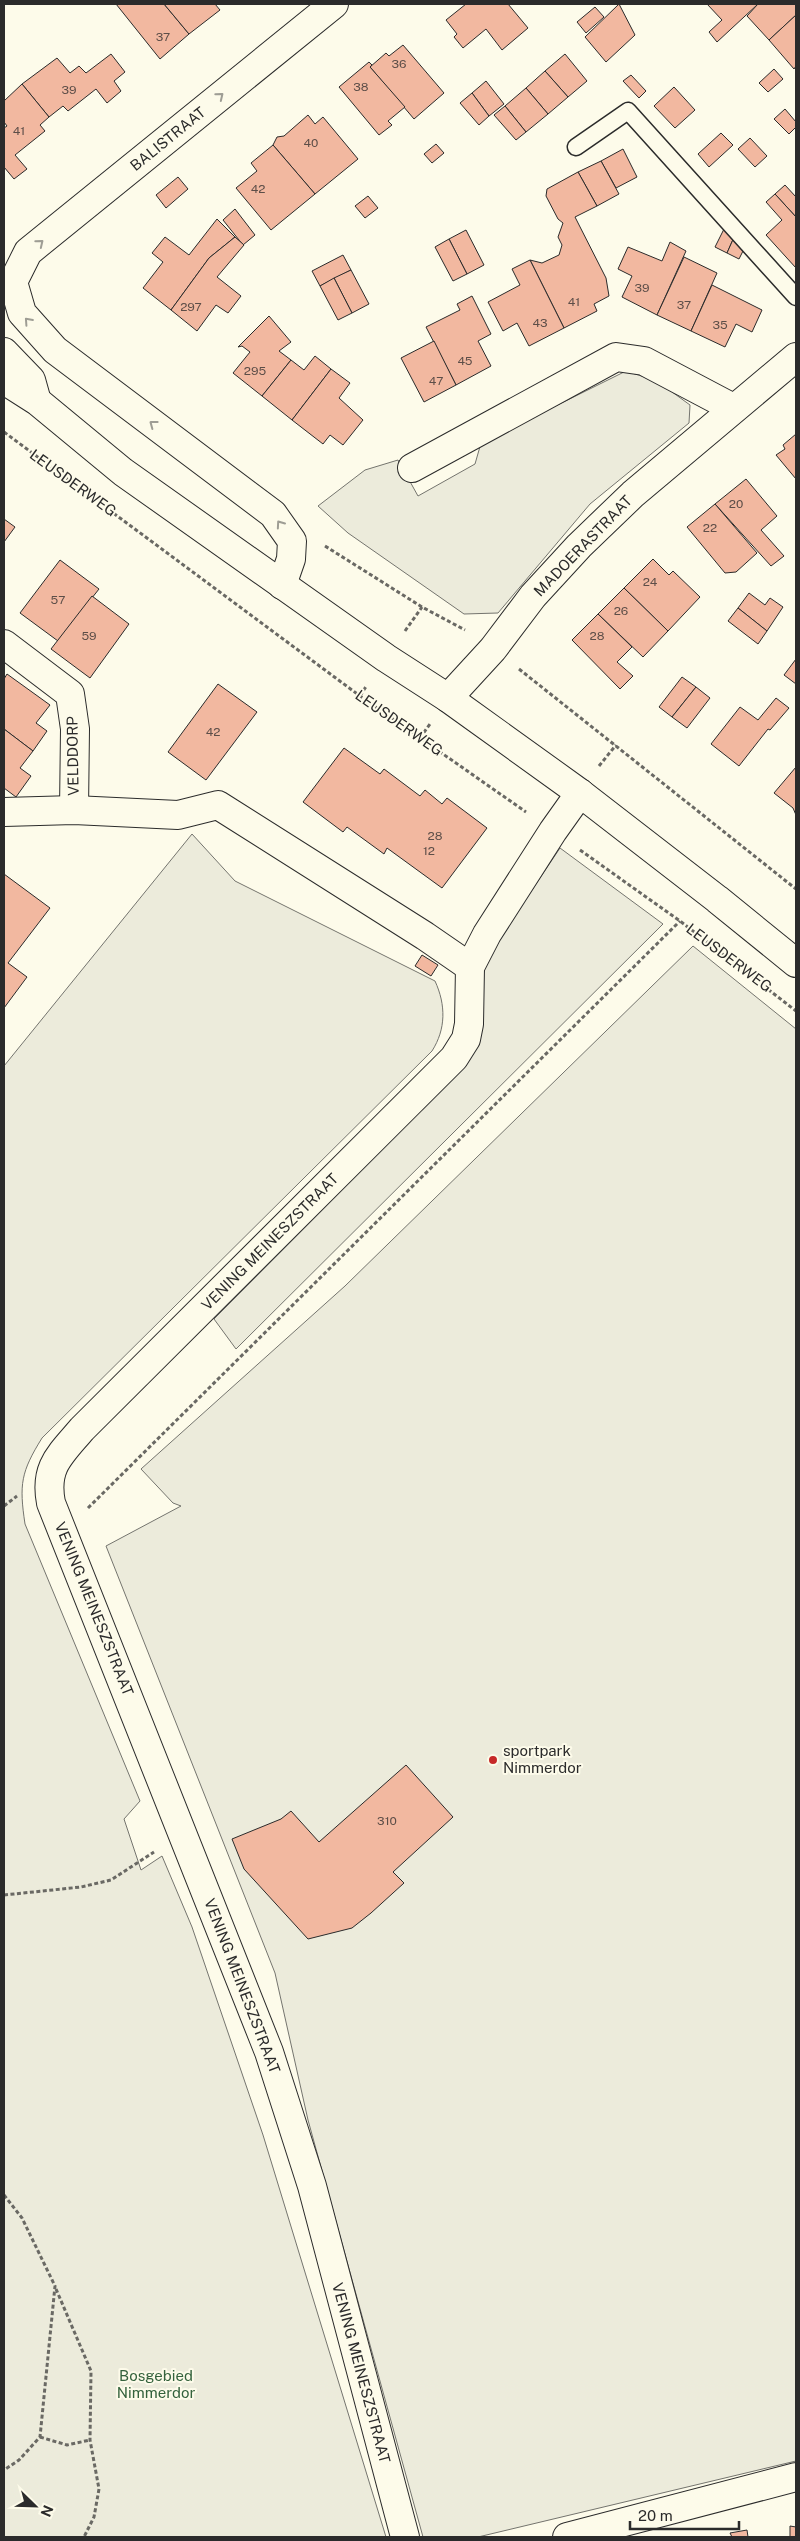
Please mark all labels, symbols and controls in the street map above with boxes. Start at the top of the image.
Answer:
house number: 37 [156,30,170,44]
house number: 36 [392,57,406,71]
house number: 38 [353,80,369,94]
house number: 39 [62,83,76,97]
one-way arrow [214,94,223,102]
street label: BALISTRAAT [127,103,209,174]
house number: 41 [13,124,25,138]
house number: 40 [304,136,318,150]
house number: 42 [251,182,265,196]
one-way arrow [34,240,43,248]
house number: 39 [635,281,649,295]
house number: 41 [568,295,580,309]
house number: 37 [677,298,691,312]
house number: 297 [180,300,202,314]
house number: 43 [532,316,548,330]
one-way arrow [25,317,34,326]
house number: 35 [712,318,728,332]
house number: 45 [457,354,473,368]
house number: 295 [244,364,266,378]
house number: 47 [429,374,443,388]
one-way arrow [150,421,159,429]
street label: LEUSDERWEG [27,446,120,520]
street label: MADOERASTRAAT [530,492,635,600]
house number: 20 [729,497,743,511]
one-way arrow [277,520,286,530]
house number: 22 [703,521,717,535]
house number: 24 [643,575,658,589]
house number: 57 [51,593,65,607]
house number: 26 [614,604,628,618]
house number: 59 [81,629,97,643]
house number: 28 [590,629,605,643]
street label: LEUSDERWEG [352,686,446,759]
street label: VELDDORP [63,716,82,796]
house number: 42 [206,725,220,739]
house number: 28 [428,829,443,843]
house number: 12 [423,844,435,858]
street label: LEUSDERWEG [683,920,775,995]
street label: VENING MEINESZSTRAAT [198,1170,341,1313]
street label: VENING MEINESZSTRAAT [52,1519,137,1698]
place label: sportpark Nimmerdor [503,1742,582,1776]
marker: sportpark Nimmerdor [487,1754,499,1766]
house number: 310 [377,1814,397,1828]
street label: VENING MEINESZSTRAAT [201,1896,284,2076]
street label: VENING MEINESZSTRAAT [329,2281,394,2465]
park label: Bosgebied Nimmerdor [117,2367,195,2401]
north arrow [10,2481,60,2531]
scale bar [630,2498,739,2530]
text: N [37,2503,56,2519]
text: 20 m [638,2507,673,2524]

